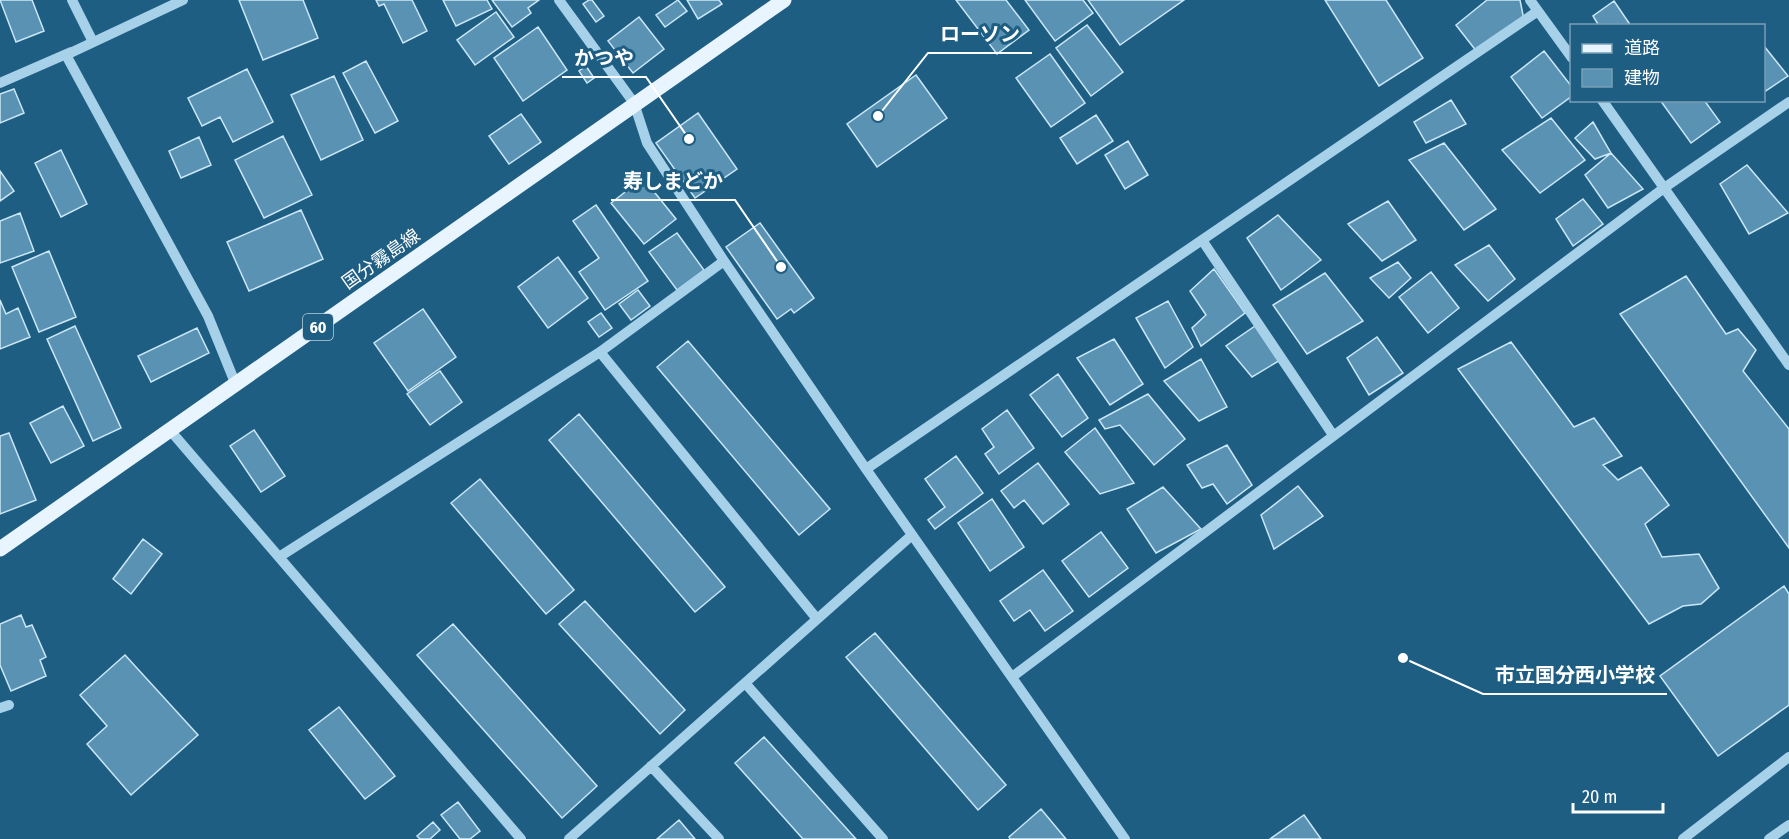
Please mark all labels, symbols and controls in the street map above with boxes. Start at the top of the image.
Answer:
callout: ローソン [928,15,1032,53]
text: ローソン [940,22,1020,46]
legend [1570,24,1765,102]
text: 道路 [1624,37,1660,59]
callout: かつや [562,39,646,77]
text: かつや [574,46,634,70]
text: 建物 [1624,67,1660,89]
callout: 寿しまどか [611,162,735,200]
text: 寿しまどか [623,169,723,193]
street label: 国分霧島線 [338,224,424,294]
road number: 60 [303,314,333,340]
callout: 市立国分西小学校 [1483,656,1667,694]
text: 市立国分西小学校 [1495,663,1655,687]
scale bar [1573,776,1663,814]
text: 20 m [1582,786,1617,808]

